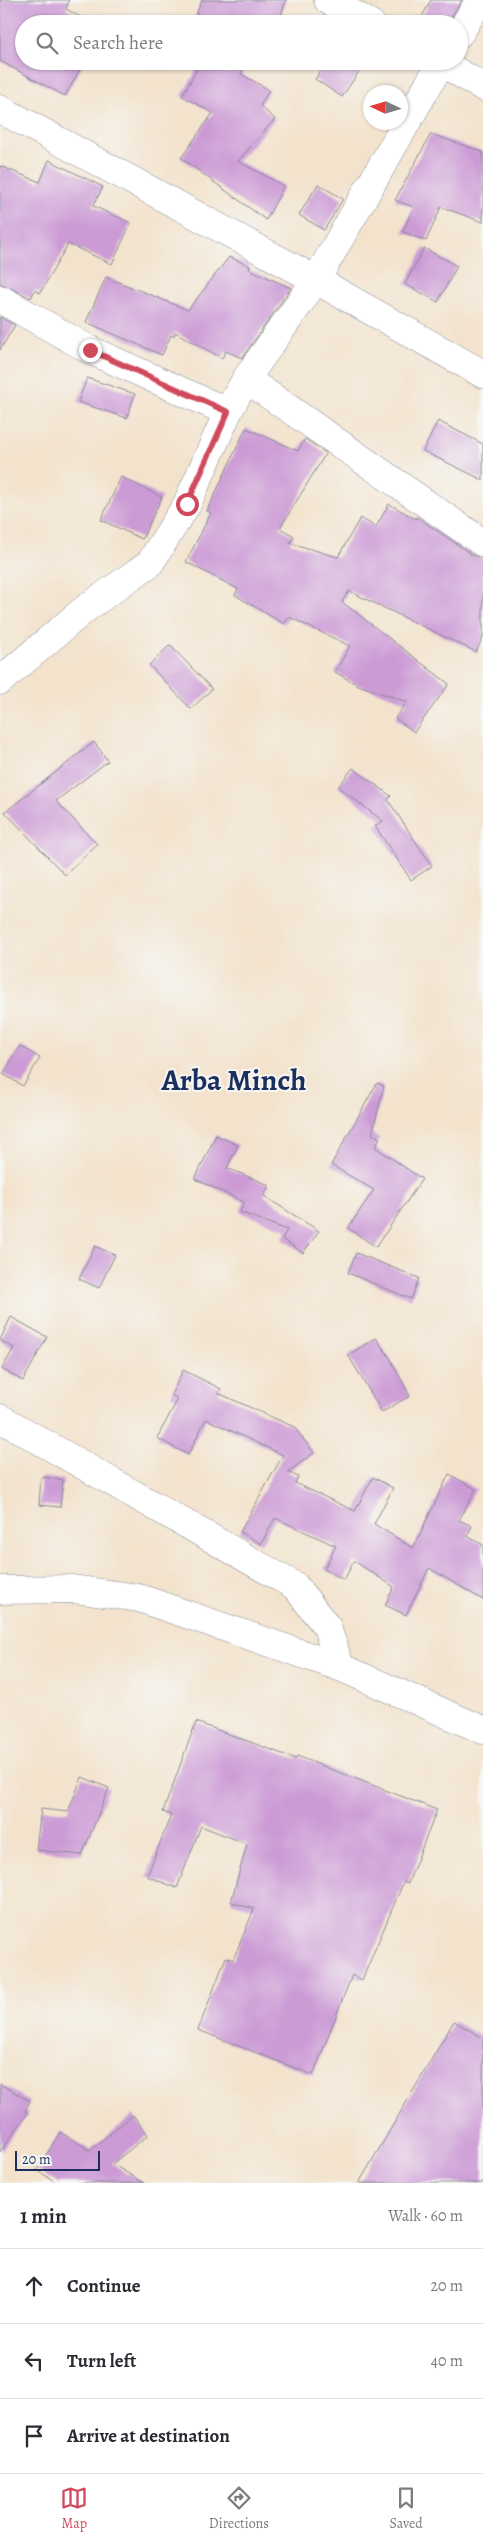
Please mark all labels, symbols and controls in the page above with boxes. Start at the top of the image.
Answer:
search box [15,15,468,70]
icon: search [33,29,61,57]
text: Search here [73,30,163,56]
north arrow [363,85,408,130]
route end [79,339,102,362]
route start [176,493,199,516]
district label: Arba Minch [160,1060,307,1100]
scale bar [15,2148,100,2171]
text: 20 m [22,2150,51,2169]
text: 1 min [20,2202,67,2230]
text: Walk · 60 m [388,2205,463,2227]
icon: ahead [20,2272,48,2300]
text: Continue [67,2273,141,2299]
text: 20 m [430,2275,463,2297]
icon: left [20,2347,48,2375]
text: Turn left [67,2348,136,2374]
text: 40 m [431,2350,463,2372]
icon: arrive [20,2422,48,2450]
text: Arrive at destination [67,2423,230,2449]
tab: Map [60,2484,88,2533]
tab: Directions [209,2484,269,2533]
tab: Saved [390,2484,423,2533]

